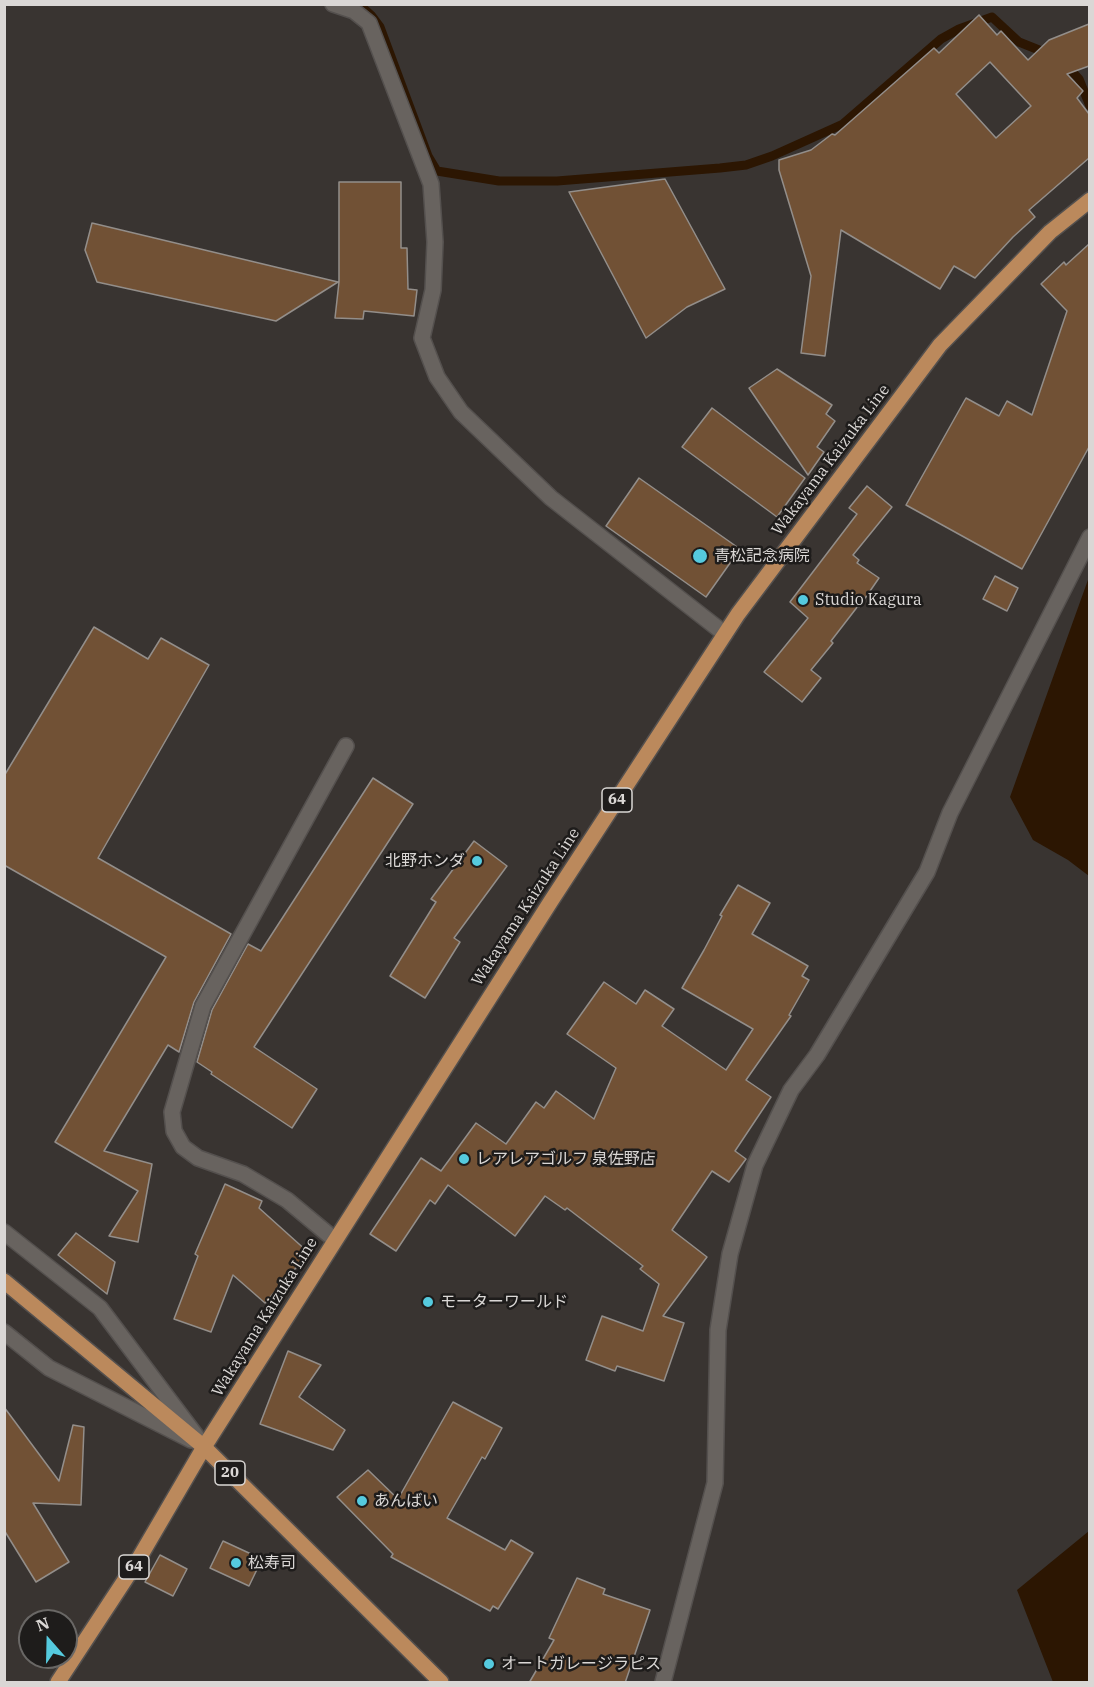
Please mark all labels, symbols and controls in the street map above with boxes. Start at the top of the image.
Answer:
street label: Wakayama Kaizuka Line [768,381,894,539]
place label: 青松記念病院 [714,546,810,566]
marker: 青松記念病院 [691,547,709,565]
place label: Studio Kagura [815,590,922,610]
marker: Studio Kagura [796,593,810,607]
road number: 64 [602,788,632,812]
street label: Wakayama Kaizuka Line [468,825,584,989]
place label: 北野ホンダ [385,851,465,871]
marker: 北野ホンダ [470,854,484,868]
place label: レアレアゴルフ 泉佐野店 [476,1149,656,1169]
marker: レアレアゴルフ 泉佐野店 [457,1152,471,1166]
street label: Wakayama Kaizuka Line [208,1234,322,1400]
place label: モーターワールド [440,1292,568,1312]
marker: モーターワールド [421,1295,435,1309]
road number: 20 [215,1461,245,1485]
place label: あんばい [374,1491,438,1511]
marker: あんばい [355,1494,369,1508]
place label: 松寿司 [248,1553,296,1573]
road number: 64 [119,1555,149,1579]
marker: 松寿司 [229,1556,243,1570]
north arrow [18,1609,78,1669]
text: N [33,1612,52,1636]
place label: オートガレージラピス [501,1654,661,1674]
marker: オートガレージラピス [482,1657,496,1671]

